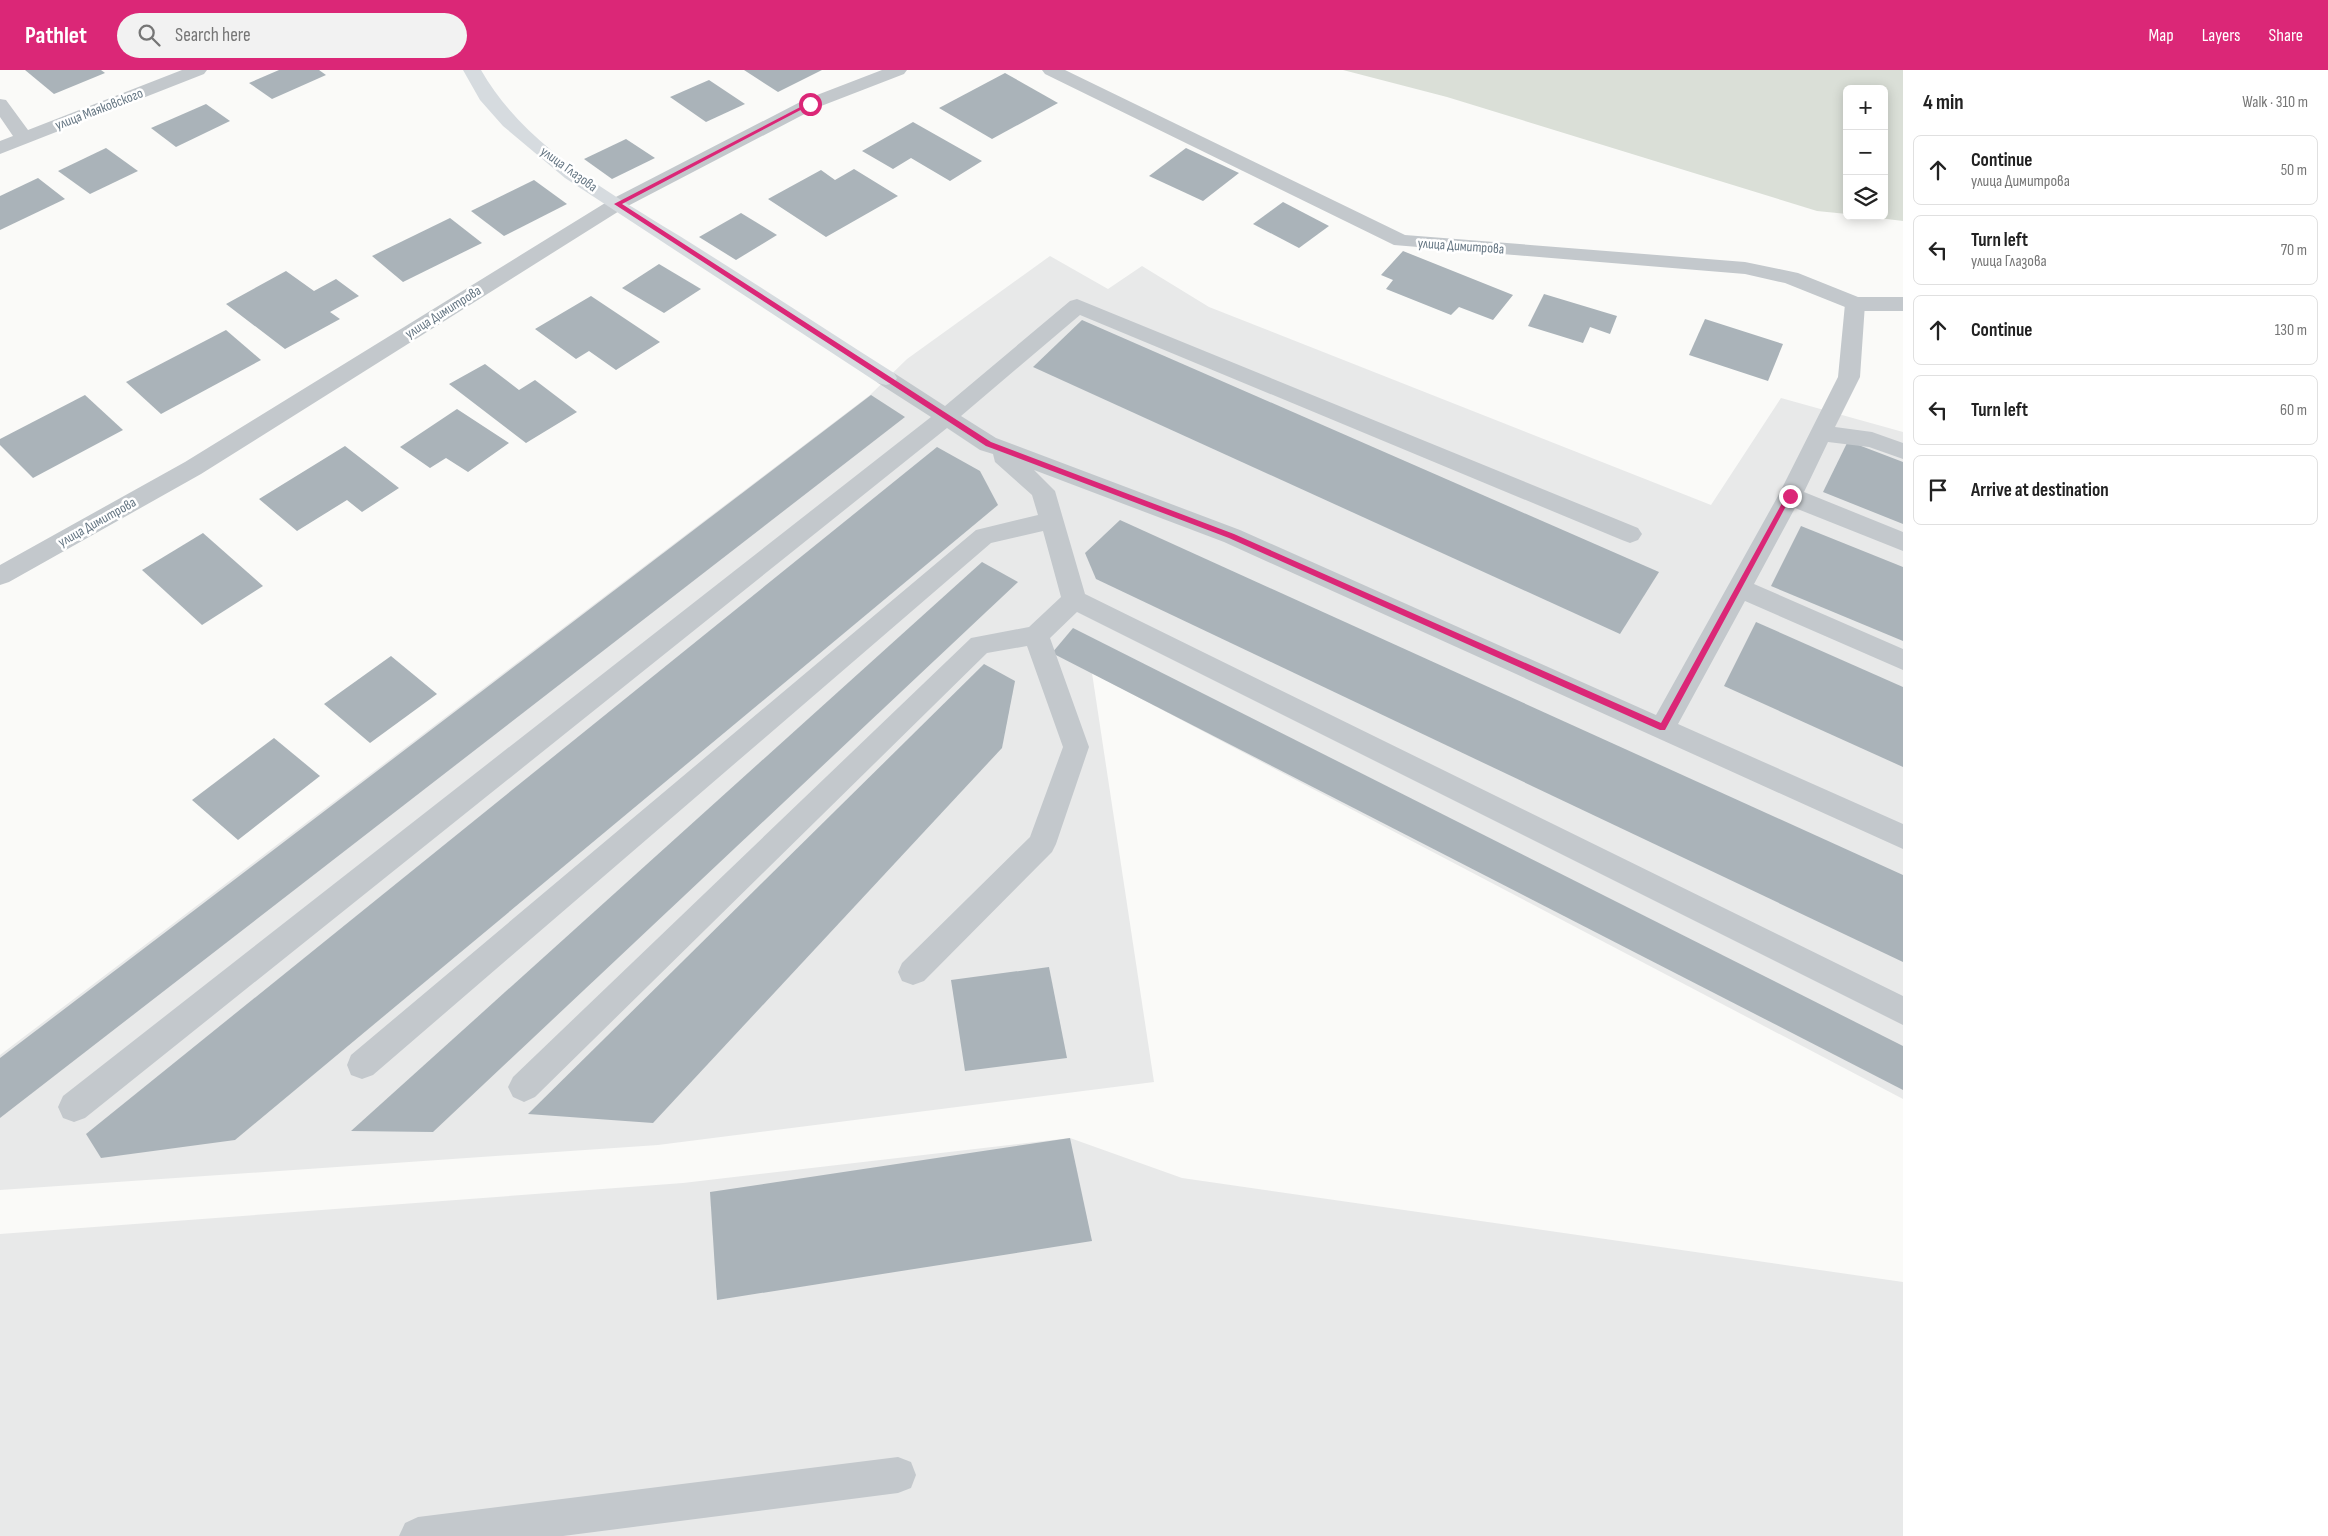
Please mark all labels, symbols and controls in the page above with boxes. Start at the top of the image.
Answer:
search box [117,13,467,58]
text: Pathlet [25,21,87,50]
icon: search [135,21,163,49]
text: Search here [175,24,251,47]
text: Map [2149,25,2174,46]
text: Layers [2202,25,2241,46]
text: Share [2269,25,2303,46]
street label: улица Маяковского [53,84,146,134]
map controls [1843,85,1888,220]
button: + [1843,85,1888,130]
text: 4 min [1923,90,1964,115]
route start [799,93,822,116]
text: Walk · 310 m [2242,93,2308,112]
button: − [1843,130,1888,175]
street label: улица Глазова [537,143,601,195]
text: Continue [1971,149,2032,172]
icon: ahead [1924,156,1952,184]
text: 50 m [2281,161,2307,180]
text: улица Димитрова [1971,172,2070,191]
button: layers [1843,175,1888,220]
text: Turn left [1971,229,2028,252]
street label: улица Димитрова [1417,235,1505,257]
icon: left [1924,236,1952,264]
text: 70 m [2281,241,2307,260]
text: улица Глазова [1971,252,2047,271]
street label: улица Димитрова [402,282,484,342]
icon: ahead [1924,316,1952,344]
text: Continue [1971,319,2032,342]
text: 130 m [2275,321,2307,340]
icon: left [1924,396,1952,424]
text: Turn left [1971,399,2028,422]
text: 60 m [2280,401,2307,420]
icon: arrive [1924,476,1952,504]
text: Arrive at destination [1971,479,2109,502]
route end [1779,485,1802,508]
street label: улица Димитрова [55,494,139,550]

